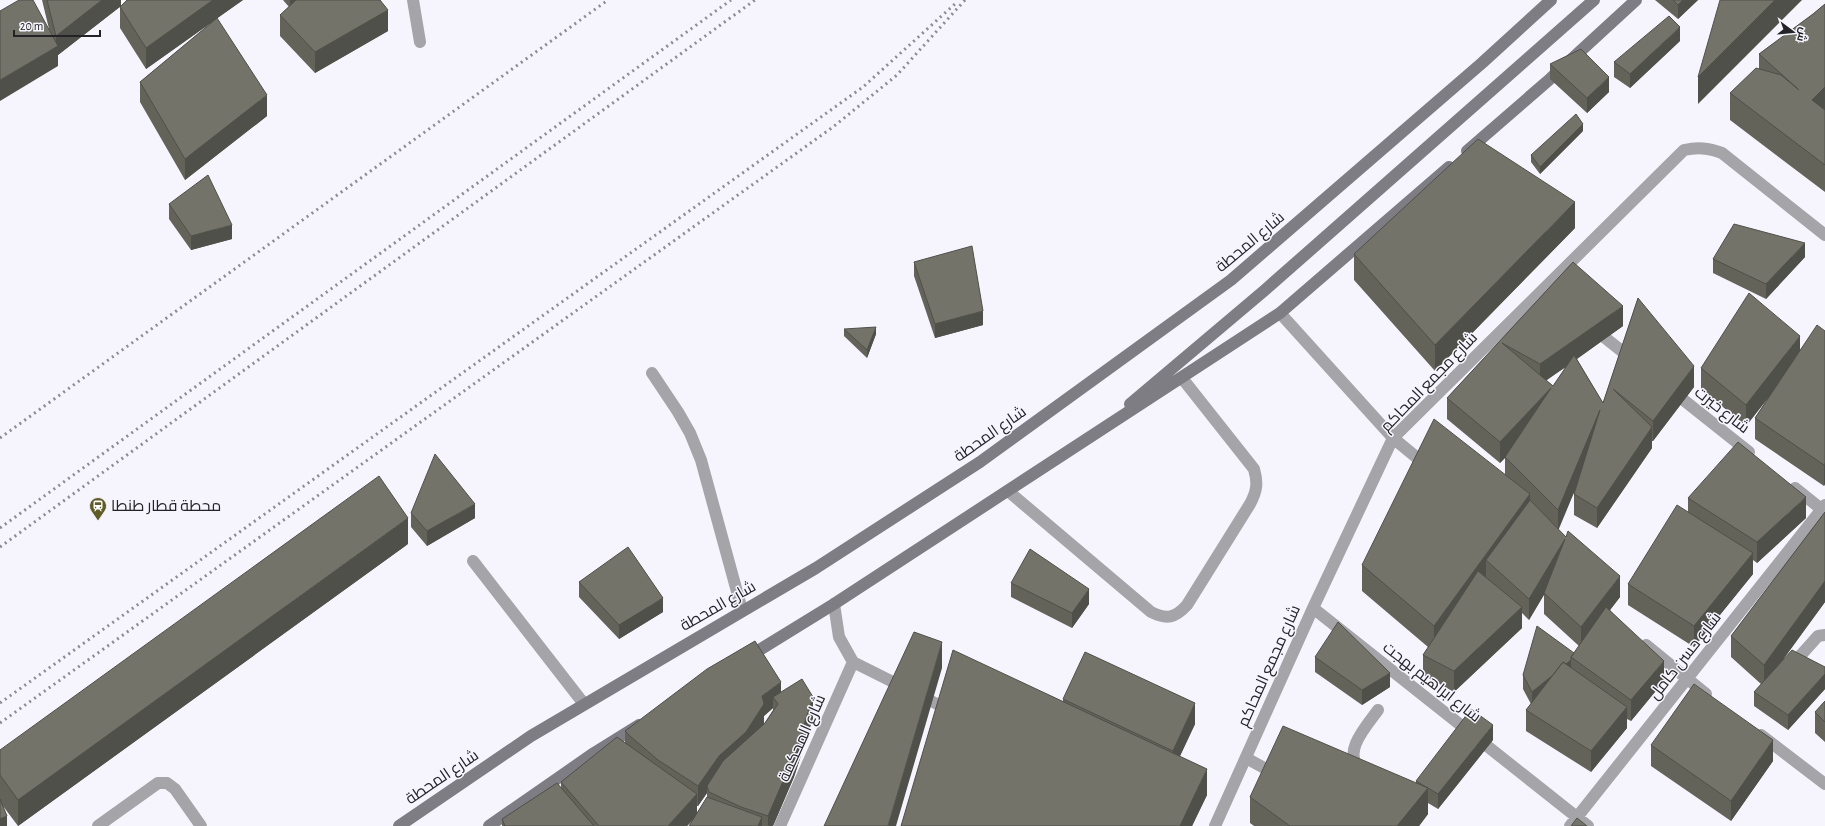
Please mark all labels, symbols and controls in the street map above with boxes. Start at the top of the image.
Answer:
scale bar [14,12,100,38]
north arrow [1773,12,1813,52]
text: 20 m [20,20,43,32]
text: ش [1794,26,1809,43]
street label: شارع المحطة [1212,208,1289,277]
street label: شارع مجمع المحاكم [1377,328,1483,437]
street label: شارع خيرت [1690,383,1753,439]
street label: شارع المحطة [950,403,1031,467]
station icon: محطة قطار طنطا [88,496,108,521]
place label: محطة قطار طنطا [111,498,221,515]
street label: شارع المحطة [677,577,760,637]
street label: شارع مجمع المحاكم [1234,602,1306,731]
street label: شارع حسن كامل [1645,609,1726,705]
street label: شارع ابراهيم بهجت [1378,638,1485,727]
street label: شارع المحكمة [775,692,831,785]
street label: شارع المحطة [402,746,483,810]

